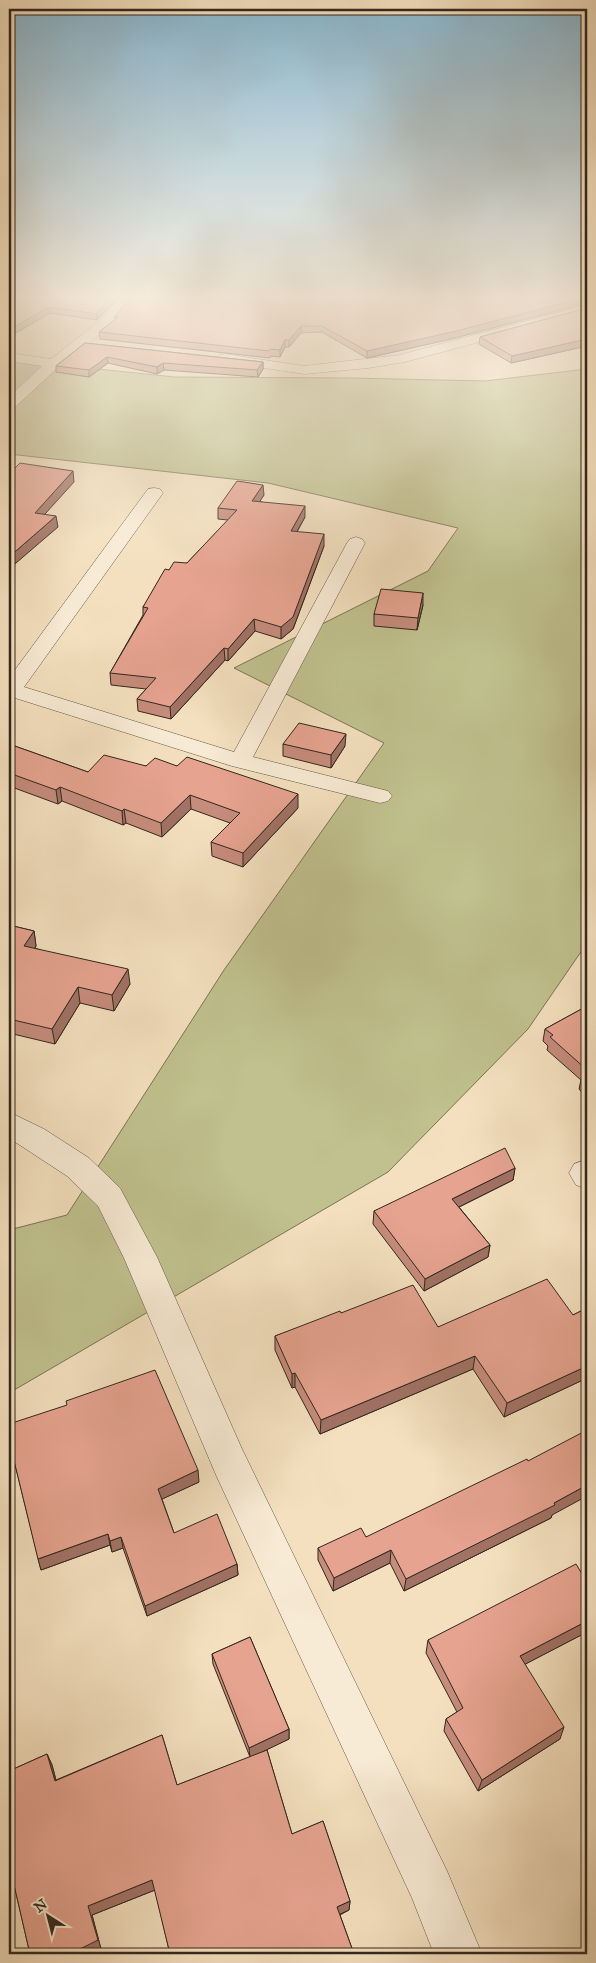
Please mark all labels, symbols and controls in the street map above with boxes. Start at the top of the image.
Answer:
north arrow [22,1890,72,1940]
text: N [31,1895,51,1916]

